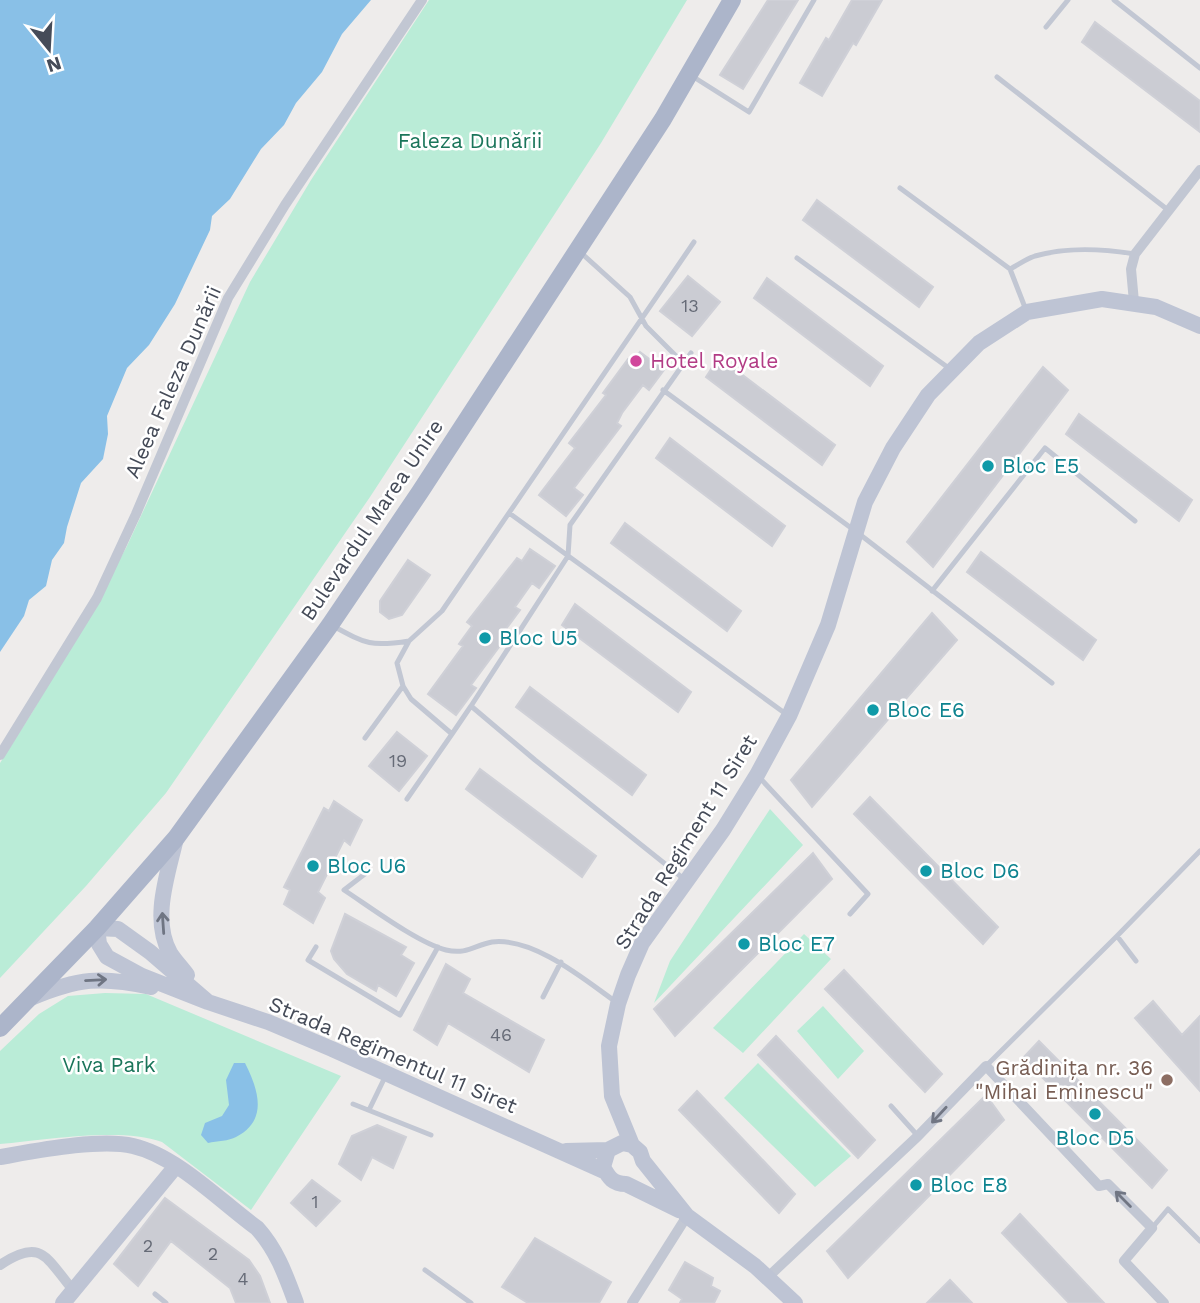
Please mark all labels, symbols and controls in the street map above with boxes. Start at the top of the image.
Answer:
north arrow [14,14,84,84]
text: N [44,52,64,78]
park label: Faleza Dunării [398,128,542,153]
street label: Aleea Faleza Dunării [119,282,226,482]
house number: 13 [681,295,699,316]
place label: Hotel Royale [650,348,778,373]
marker: Hotel Royale [628,353,644,369]
street label: Bulevardul Marea Unire [295,415,448,625]
place label: Bloc E5 [1002,453,1079,478]
marker: Bloc E5 [980,458,996,474]
place label: Bloc U5 [499,625,578,650]
marker: Bloc U5 [477,630,493,646]
place label: Bloc E6 [887,697,965,722]
marker: Bloc E6 [865,702,881,718]
street label: Strada Regiment 11 Siret [609,730,762,954]
house number: 19 [389,750,407,771]
place label: Bloc U6 [327,853,406,878]
marker: Bloc U6 [305,858,321,874]
place label: Bloc D6 [940,858,1020,883]
marker: Bloc D6 [918,863,934,879]
one-way arrow [156,912,169,935]
place label: Bloc E7 [758,931,835,956]
marker: Bloc E7 [736,936,752,952]
one-way arrow [84,973,106,986]
street label: Strada Regimentul 11 Siret [265,991,521,1118]
house number: 46 [490,1024,512,1045]
park label: Viva Park [62,1052,156,1077]
place label: Grădinița nr. 36 "Mihai Eminescu" [975,1055,1153,1104]
marker: Grădinița nr. 36 "Mihai Eminescu" [1159,1072,1175,1088]
one-way arrow [930,1106,947,1123]
marker: Bloc D5 [1087,1106,1103,1122]
place label: Bloc D5 [1055,1125,1135,1150]
place label: Bloc E8 [930,1172,1008,1197]
marker: Bloc E8 [908,1177,924,1193]
house number: 1 [311,1191,319,1212]
one-way arrow [1114,1191,1131,1208]
house number: 2 [143,1235,153,1256]
house number: 2 [208,1243,218,1264]
house number: 4 [238,1268,249,1289]

